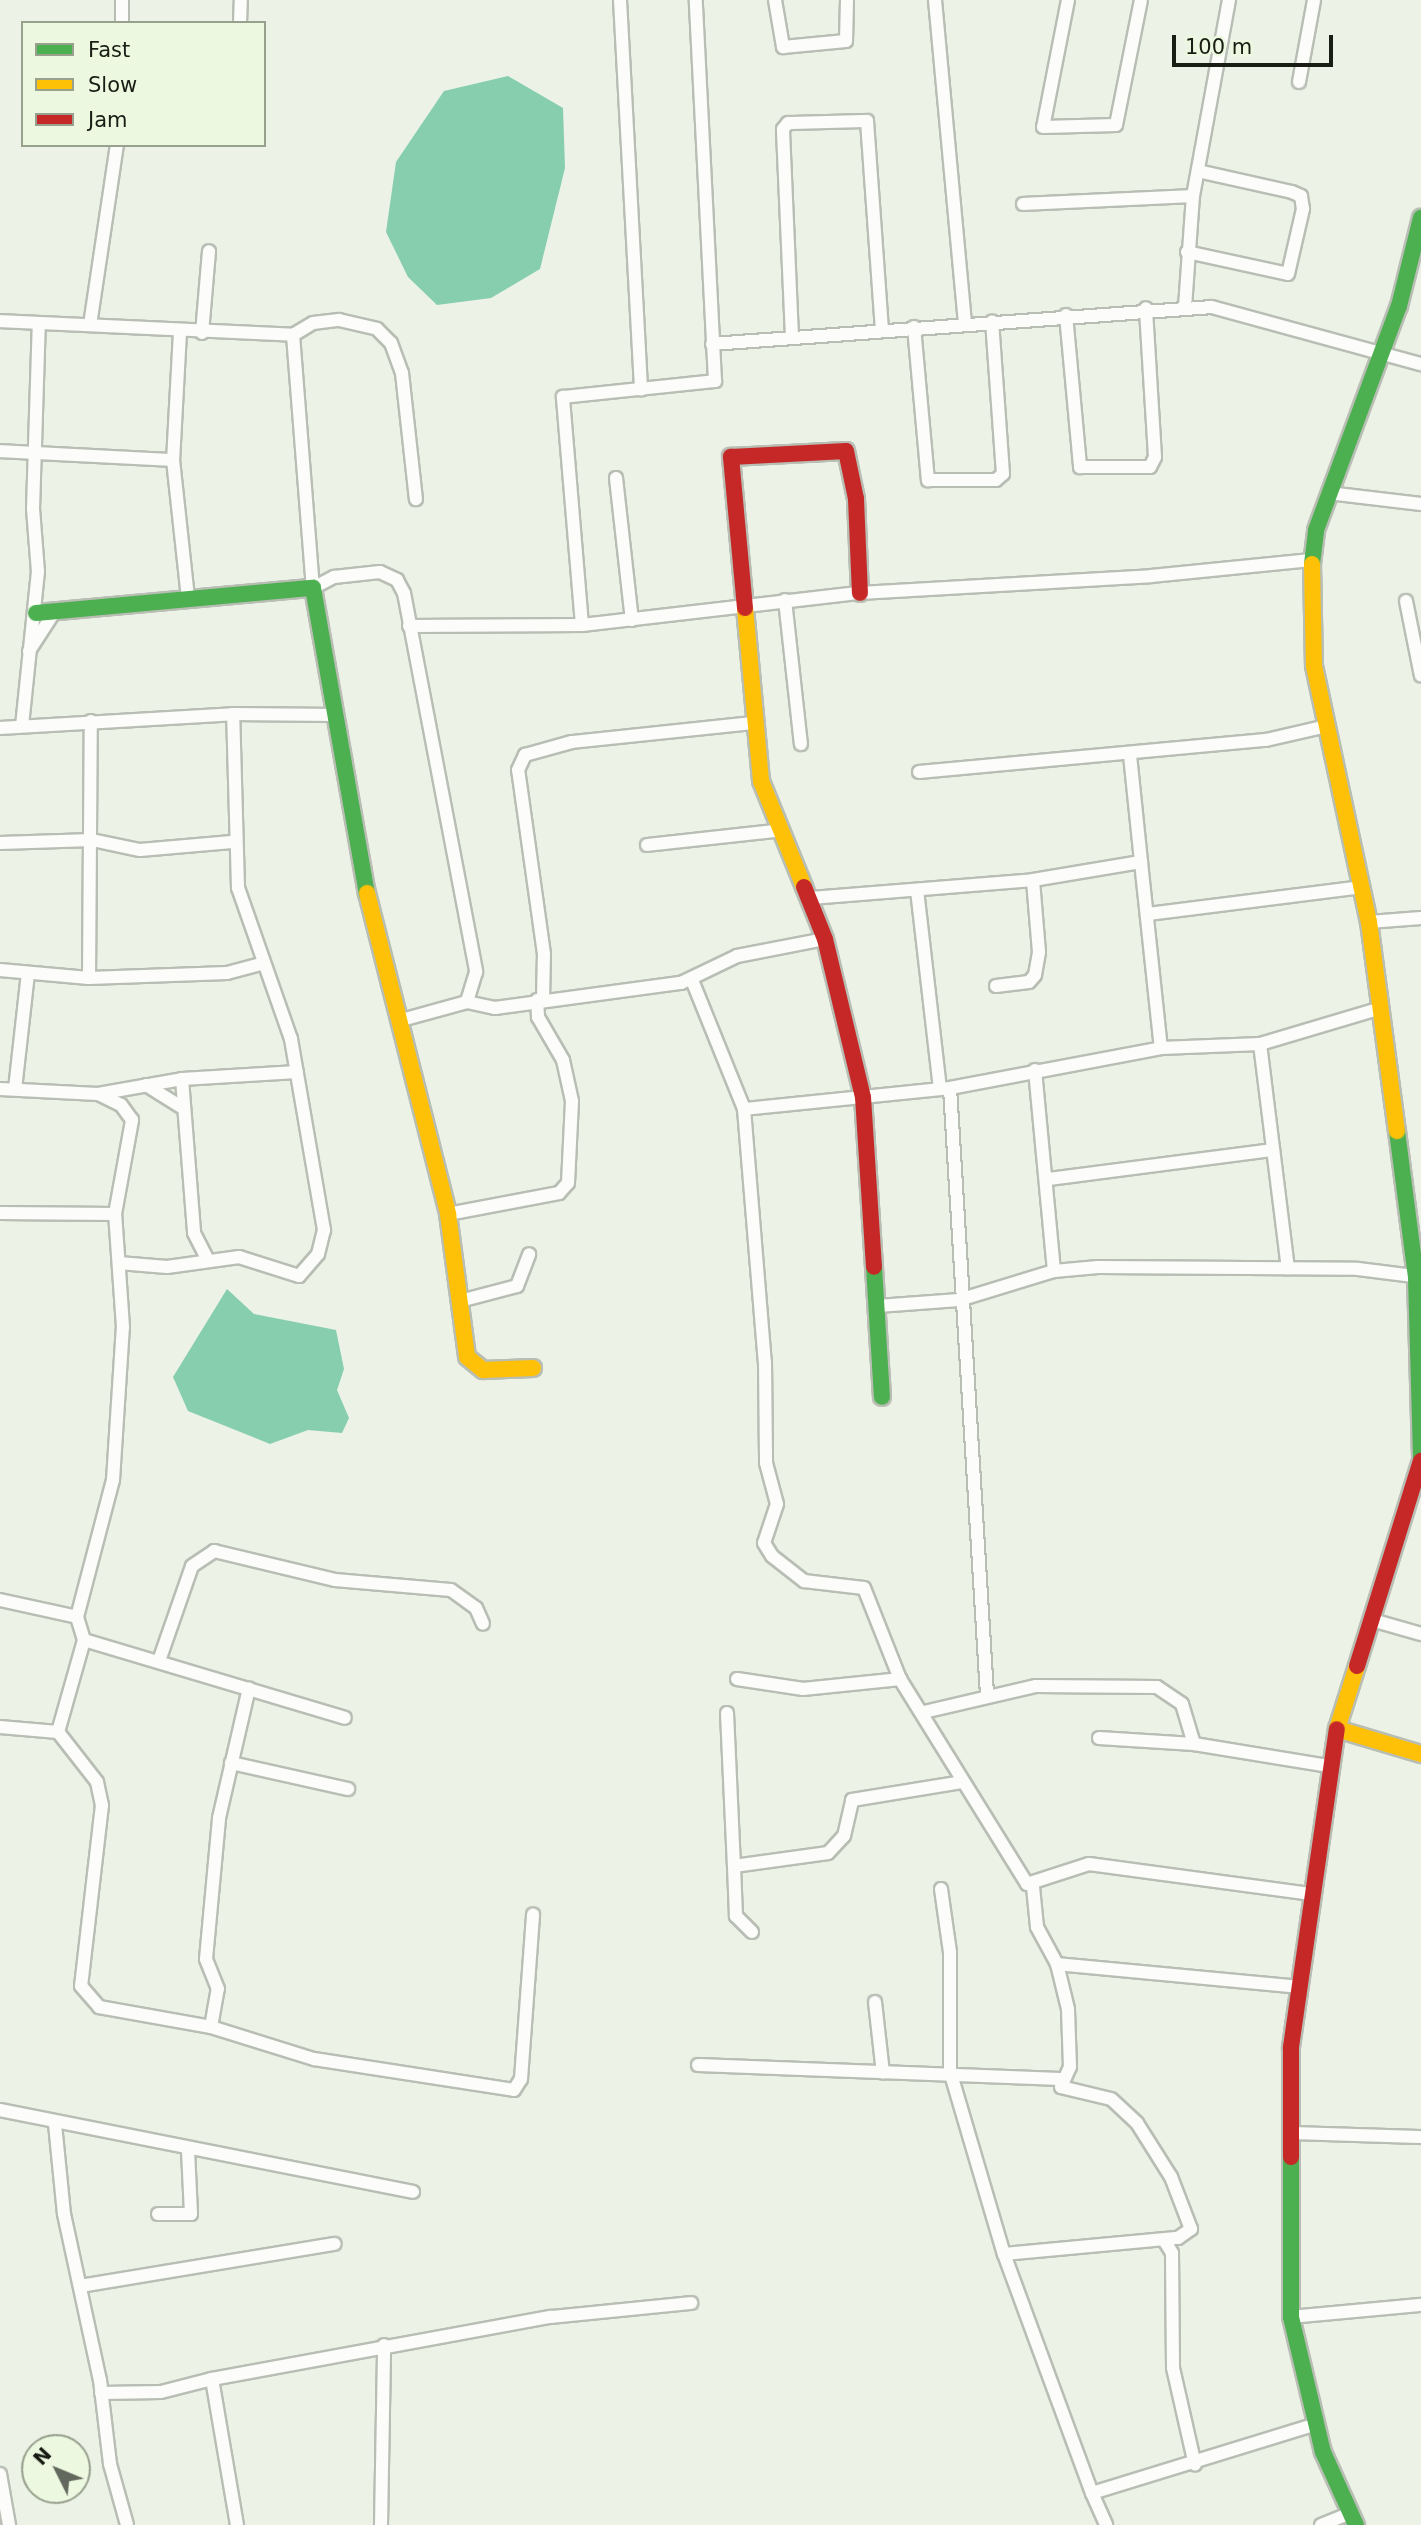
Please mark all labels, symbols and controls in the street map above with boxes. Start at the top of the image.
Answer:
legend [21,21,266,147]
scale bar [1176,21,1337,65]
text: 100 m [1185,35,1252,59]
text: Fast [88,38,130,62]
text: Slow [88,73,137,97]
text: Jam [88,108,128,132]
north arrow [21,2434,91,2504]
text: N [29,2443,56,2469]

